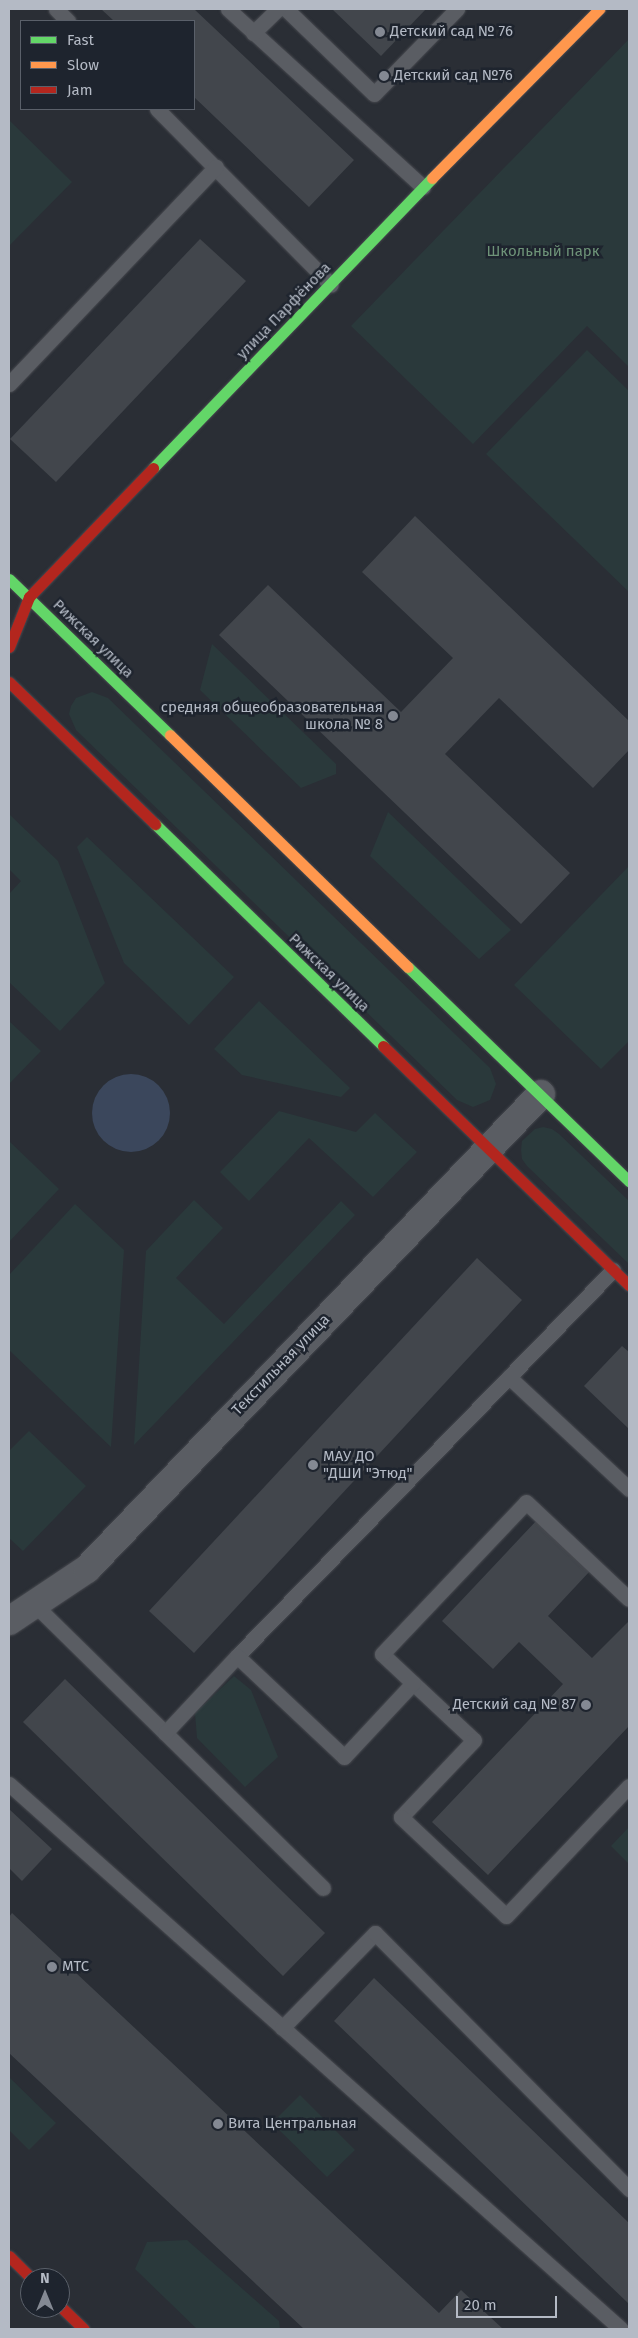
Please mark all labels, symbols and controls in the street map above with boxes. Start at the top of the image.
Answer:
legend [20,20,195,110]
place label: Детский сад № 76 [390,23,513,41]
marker: Детский сад № 76 [374,26,386,38]
text: Fast [67,31,94,49]
text: Slow [67,56,99,74]
place label: Детский сад №76 [394,67,513,85]
marker: Детский сад №76 [378,70,390,82]
text: Jam [67,81,93,99]
park label: Школьный парк [486,243,600,261]
street label: улица Парфёнова [233,259,335,363]
street label: Рижская улица [49,596,137,682]
place label: средняя общеобразовательная школа № 8 [161,698,383,733]
marker: средняя общеобразовательная школа № 8 [387,710,399,722]
street label: Рижская улица [285,930,373,1016]
street label: Текстильная улица [228,1311,334,1419]
place label: МАУ ДО "ДШИ "Этюд" [323,1447,413,1482]
marker: МАУ ДО "ДШИ "Этюд" [307,1459,319,1471]
place label: Детский сад № 87 [453,1696,576,1714]
marker: Детский сад № 87 [580,1699,592,1711]
place label: МТС [62,1958,89,1976]
marker: МТС [46,1961,58,1973]
place label: Вита Центральная [228,2115,357,2133]
marker: Вита Центральная [212,2118,224,2130]
north arrow [20,2268,70,2318]
text: N [40,2270,50,2287]
scale bar [458,2286,559,2318]
text: 20 m [464,2296,497,2314]

